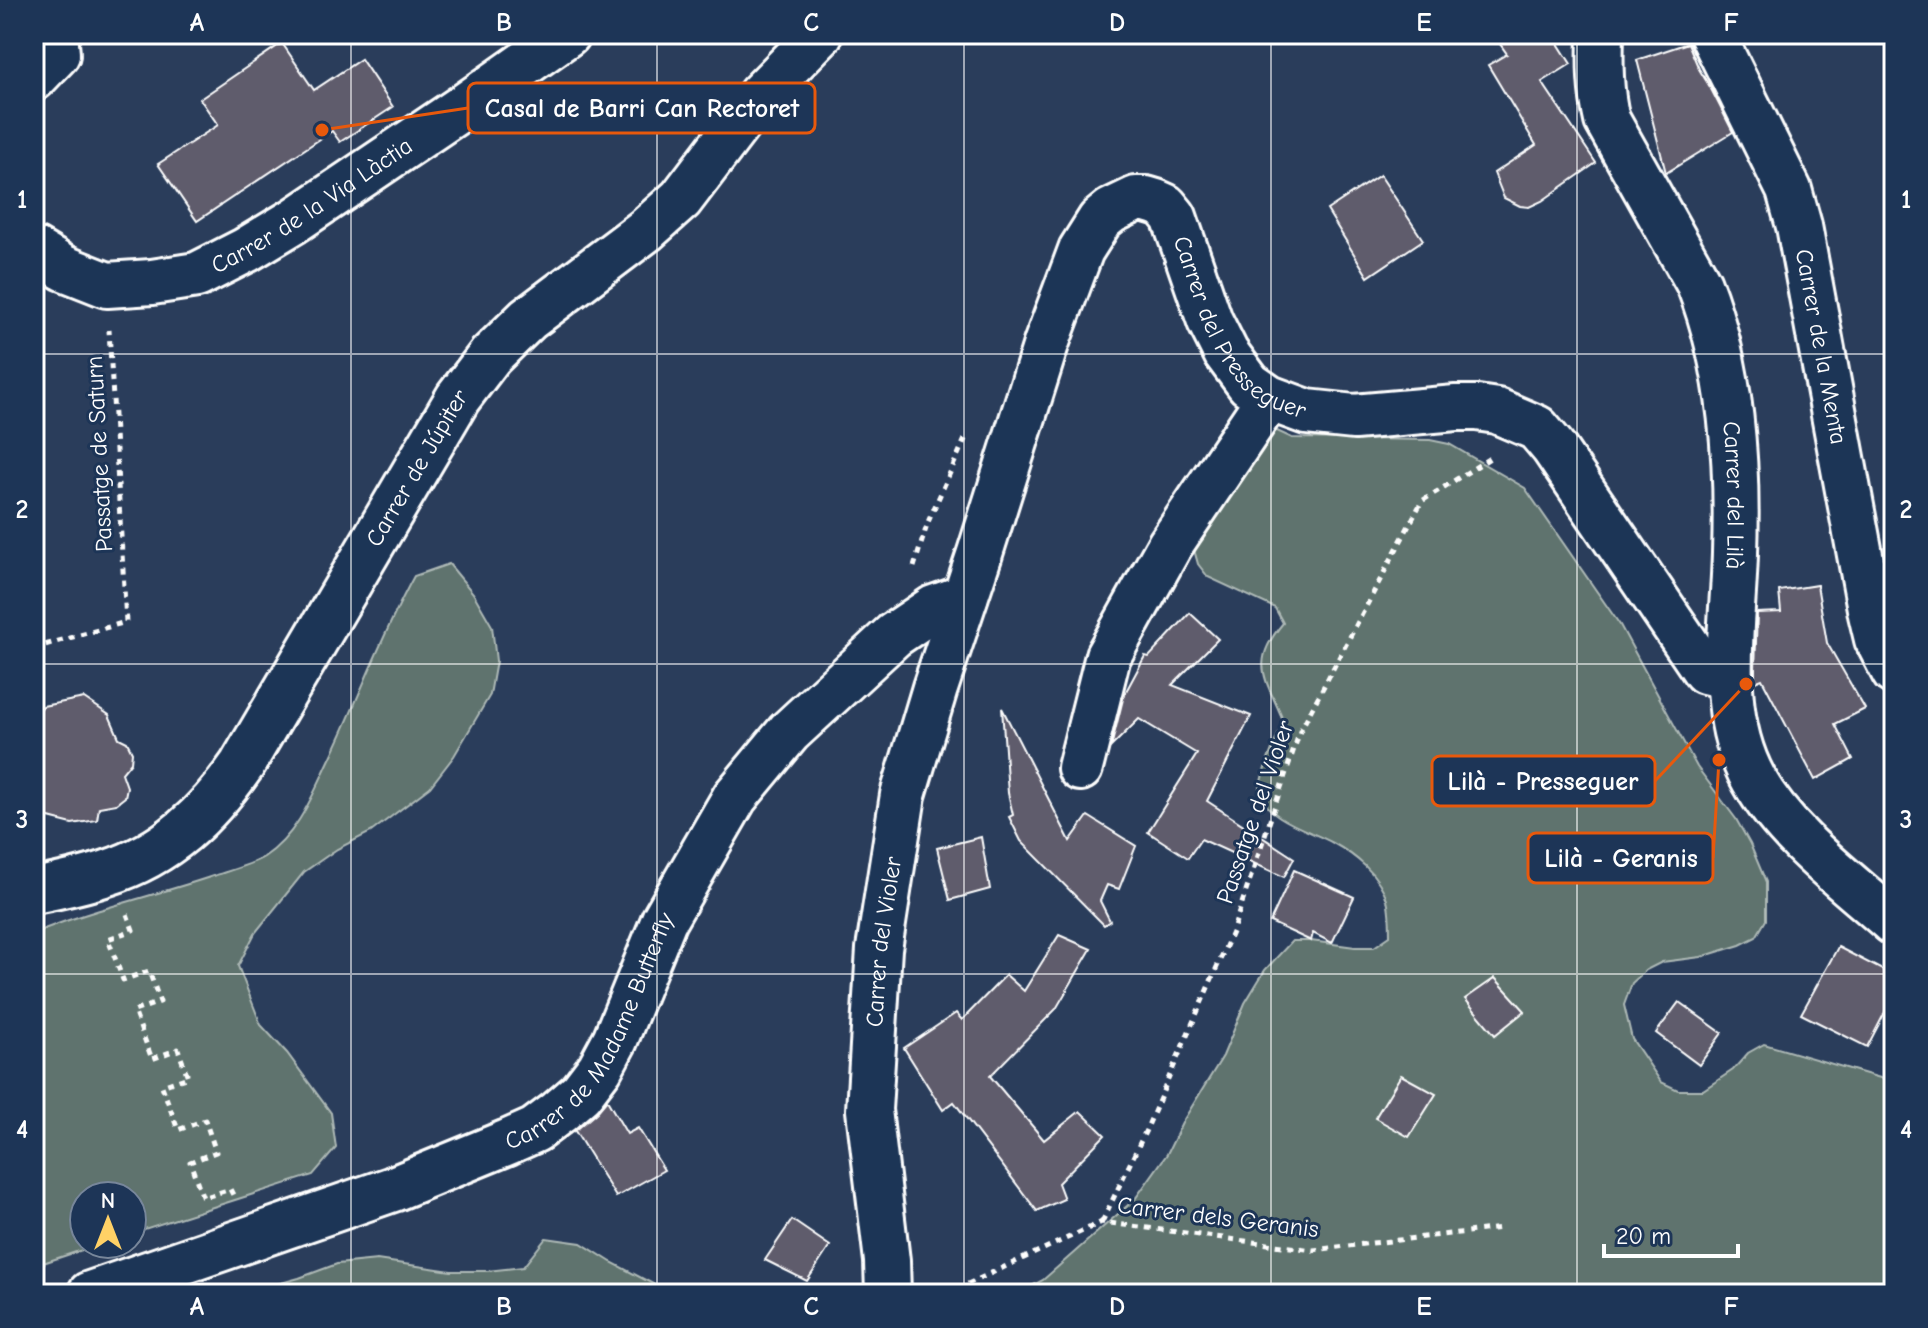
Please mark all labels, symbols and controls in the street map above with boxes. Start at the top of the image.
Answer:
text: A [190,8,205,38]
text: B [496,8,512,38]
text: C [803,8,819,38]
text: D [1109,8,1125,38]
text: E [1416,8,1432,38]
text: F [1723,8,1739,38]
callout: Casal de Barri Can Rectoret [468,83,815,133]
text: Casal de Barri Can Rectoret [485,94,800,124]
street label: Carrer de la Via Làctia [206,131,417,279]
text: 1 [17,185,27,215]
text: 1 [1901,185,1911,215]
street label: Carrer del Presseguer [1168,232,1311,425]
street label: Carrer de la Menta [1790,247,1853,446]
street label: Passatge de Saturn [80,355,118,553]
street label: Carrer de Júpiter [360,383,474,552]
street label: Carrer del Lilà [1717,420,1750,570]
text: 2 [16,495,28,525]
text: 2 [1900,495,1912,525]
street label: Passatge del Violer [1211,716,1300,907]
callout: Lilà - Presseguer [1432,756,1655,806]
text: Lilà - Presseguer [1448,767,1639,797]
text: 3 [16,805,28,835]
text: 3 [1900,805,1912,835]
callout: Lilà - Geranis [1528,833,1713,883]
text: Lilà - Geranis [1544,844,1698,874]
street label: Carrer del Violer [860,854,907,1028]
street label: Carrer de Madame Butterfly [500,907,680,1156]
text: 4 [16,1115,28,1145]
text: 4 [1900,1115,1912,1145]
north arrow [68,1180,148,1260]
text: N [101,1188,115,1214]
street label: Carrer dels Geranis [1116,1191,1320,1243]
scale bar [1604,1208,1738,1258]
text: 20 m [1616,1222,1671,1250]
text: A [190,1292,205,1322]
text: B [496,1292,512,1322]
text: C [803,1292,819,1322]
text: D [1109,1292,1125,1322]
text: E [1416,1292,1432,1322]
text: F [1723,1292,1739,1322]

